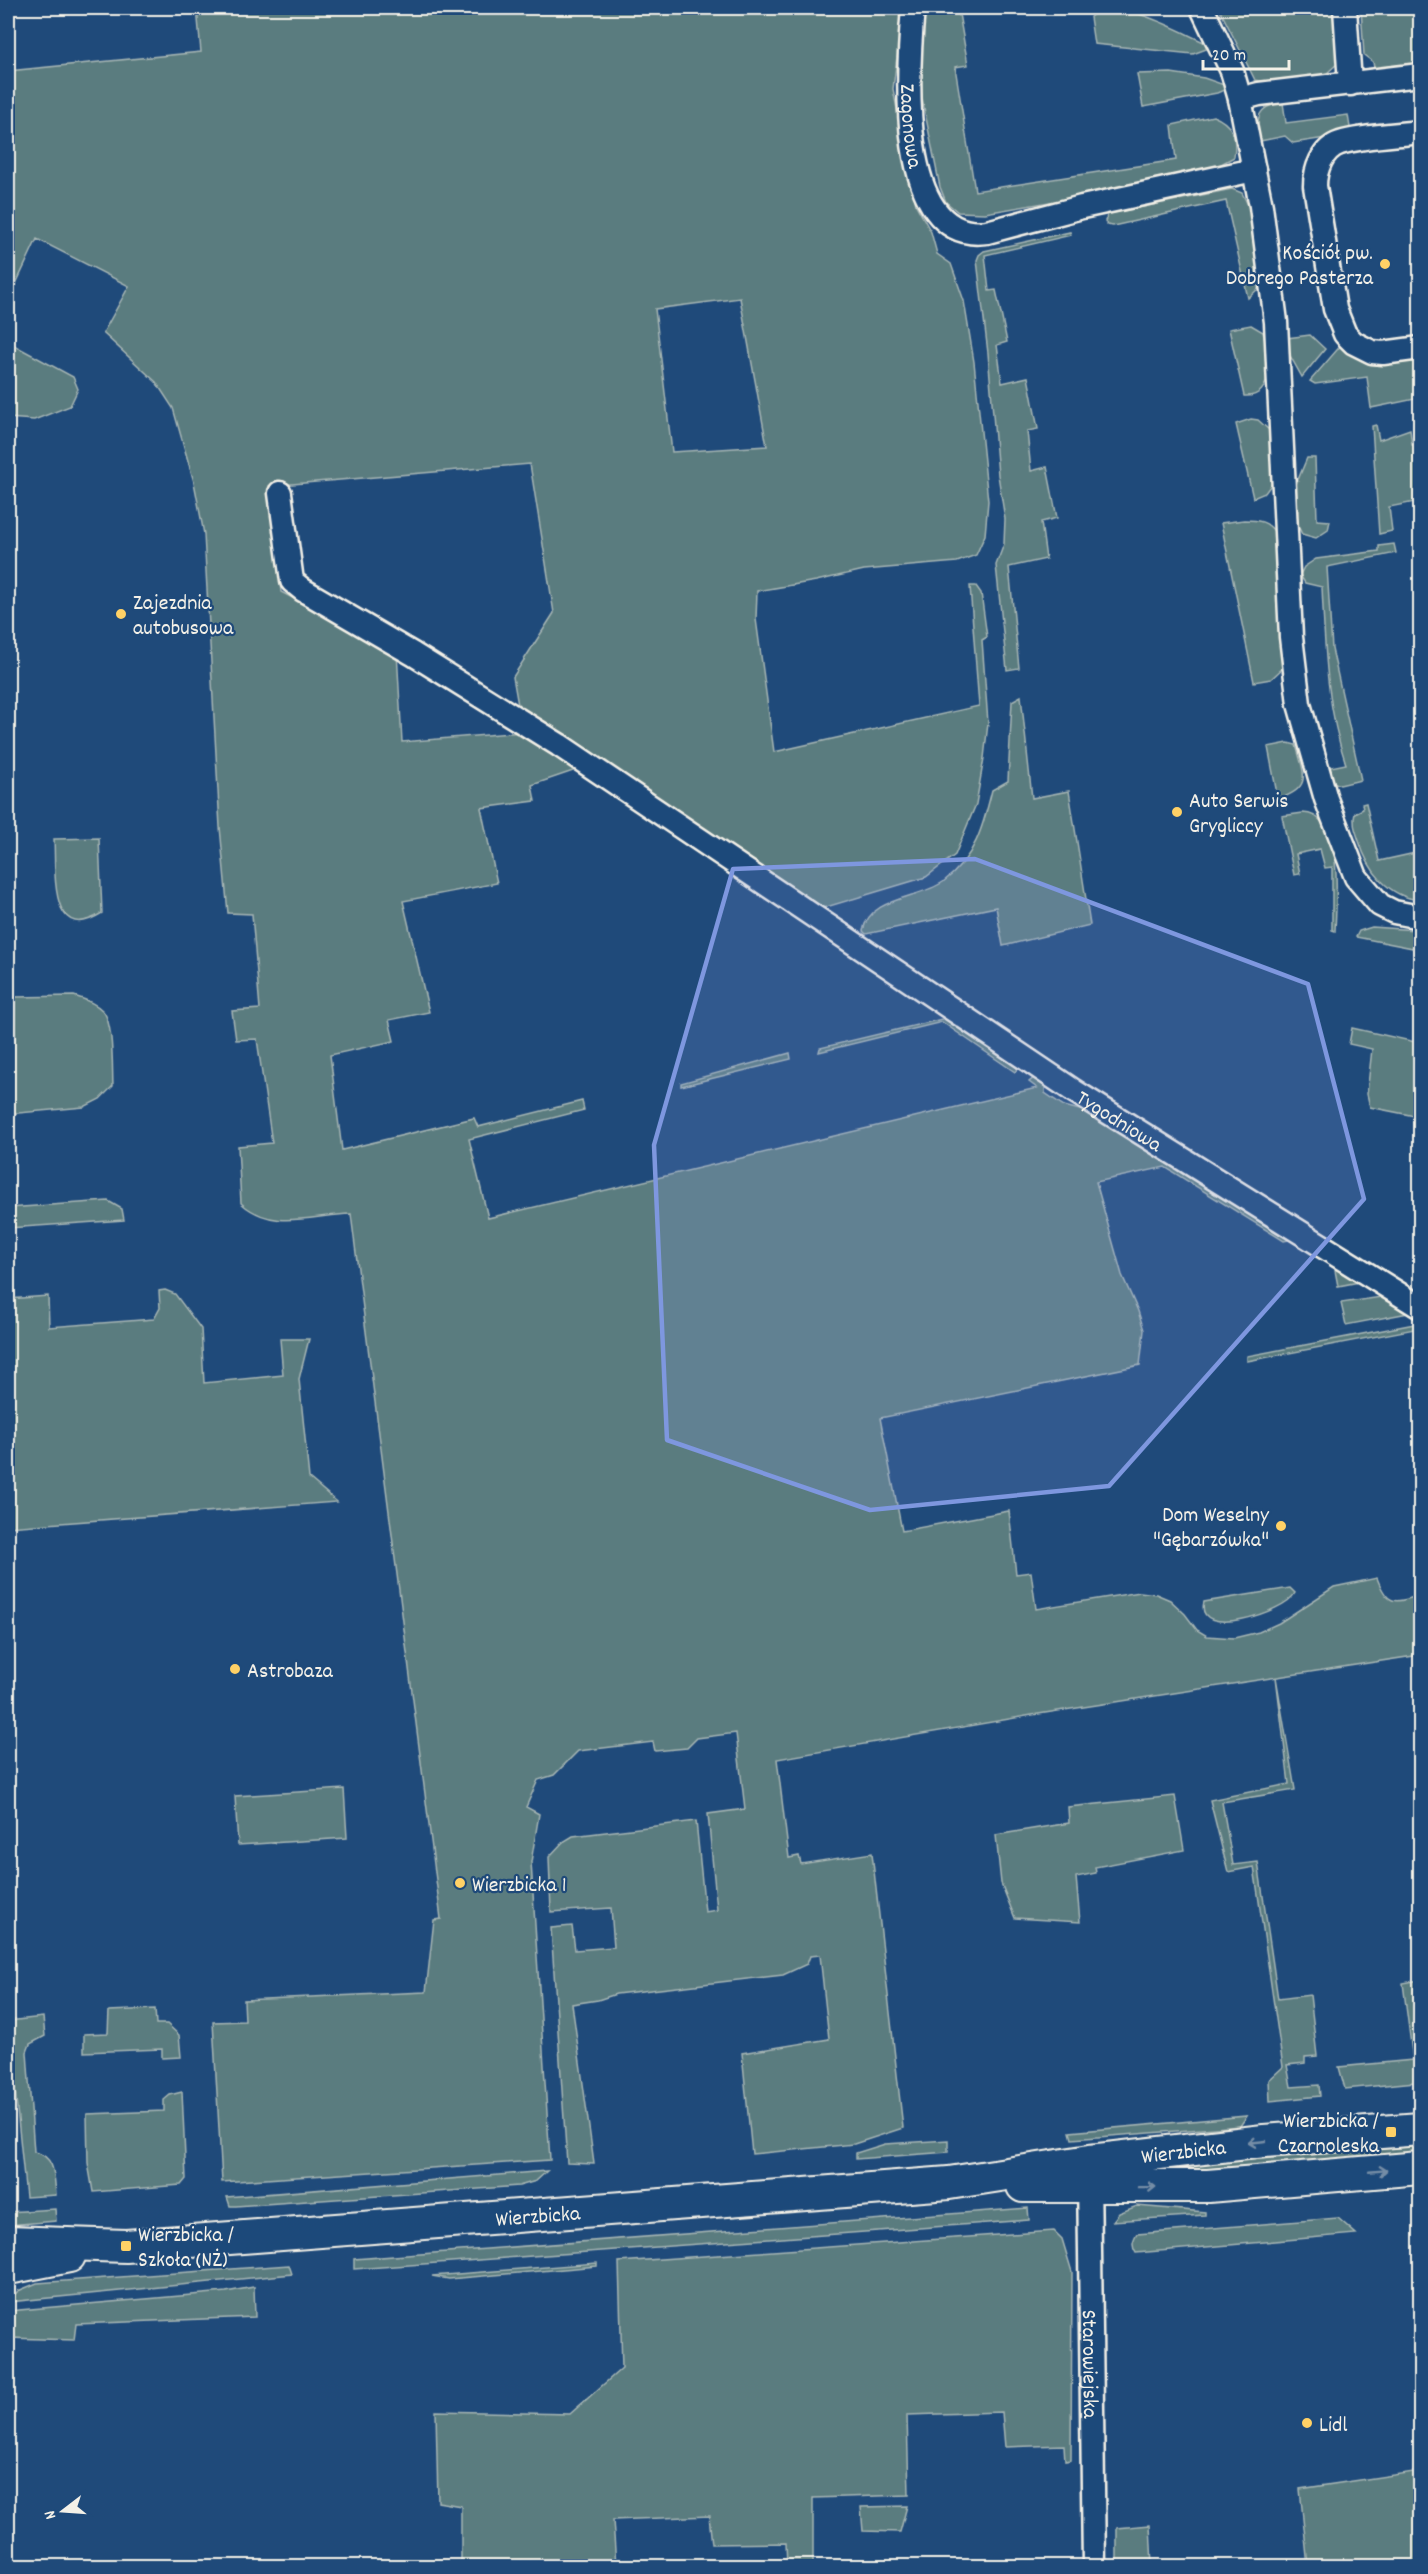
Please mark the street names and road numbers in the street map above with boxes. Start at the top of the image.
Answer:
street label: Zagonowa [890,84,929,172]
street label: Tygodniowa [1069,1084,1168,1162]
street label: Wierzbicka [1140,2133,1228,2174]
street label: Wierzbicka [495,2199,582,2237]
street label: Starowiejska [1072,2310,1104,2419]

